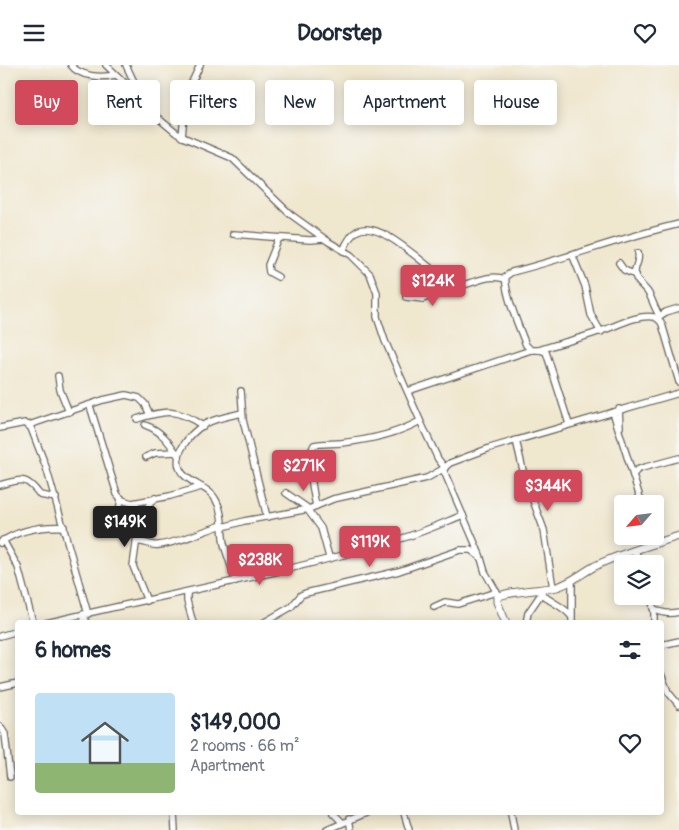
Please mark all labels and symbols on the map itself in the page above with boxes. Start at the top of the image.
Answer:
pin: $124K [398,265,468,307]
pin: $271K [269,449,339,492]
pin: $344K [513,469,583,512]
north arrow [614,495,664,545]
pin: $149K [90,505,160,548]
pin: $119K [335,525,405,568]
pin: $238K [225,543,295,586]

